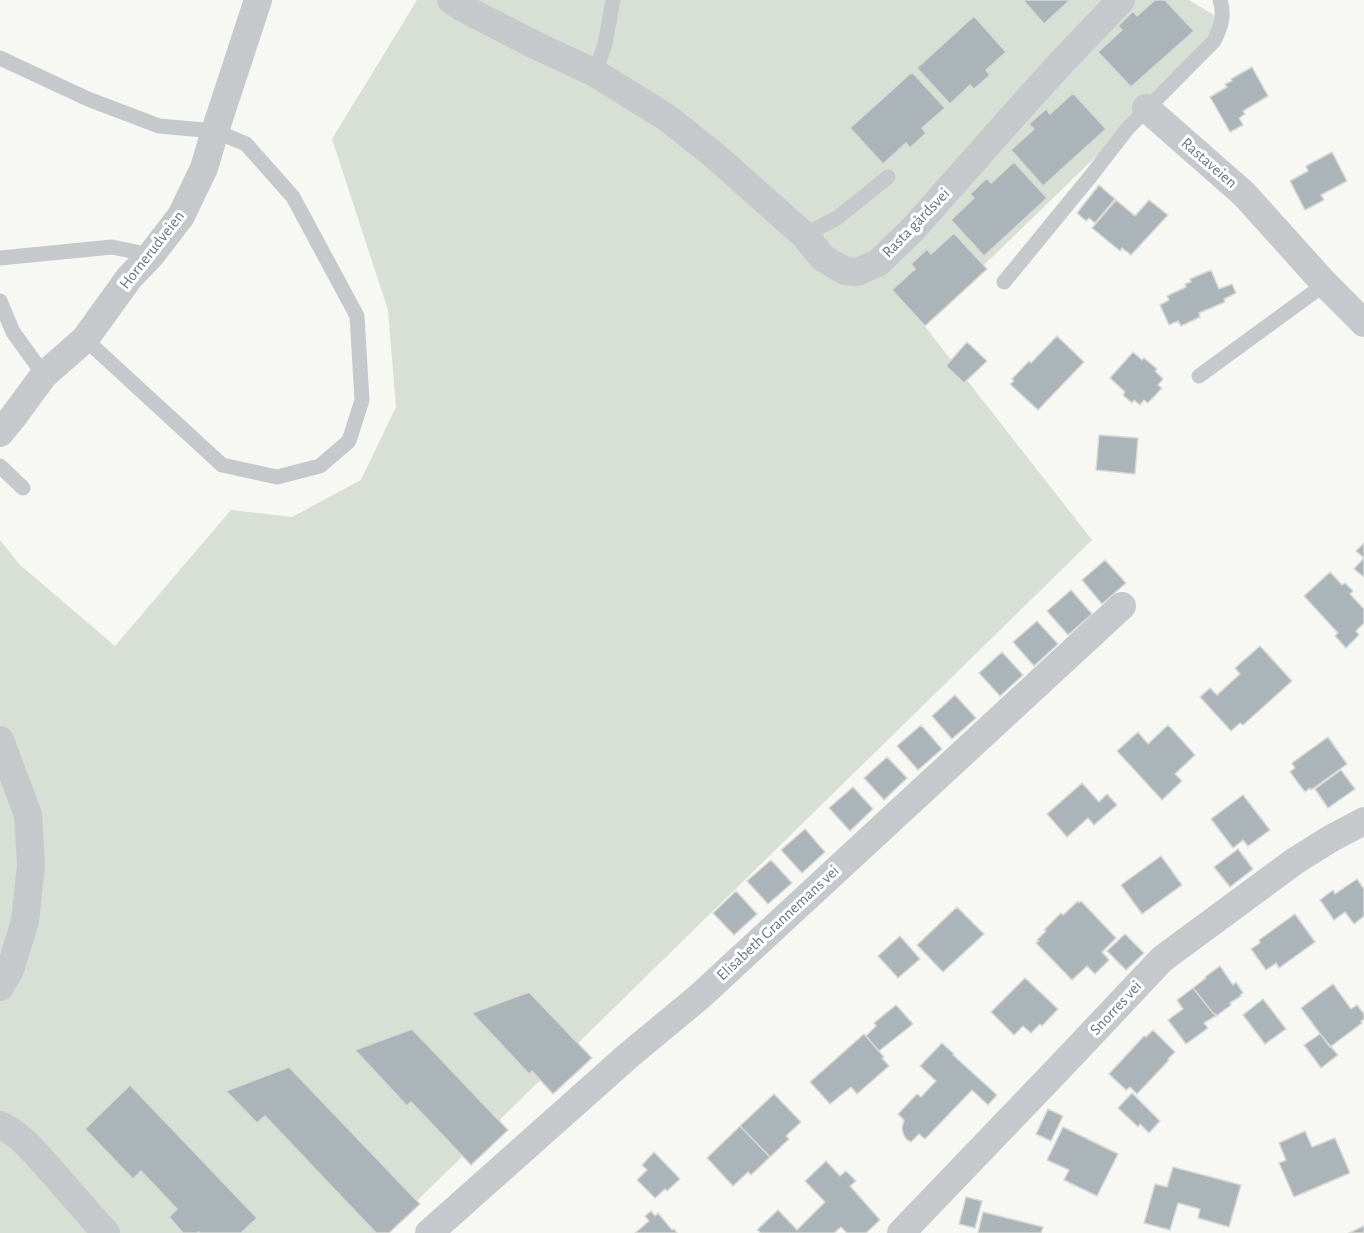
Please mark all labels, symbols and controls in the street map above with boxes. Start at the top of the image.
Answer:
street label: Rastaveien [1177,134,1241,192]
street label: Rasta gårdsvei [878,184,954,262]
street label: Hornerudveien [115,207,189,293]
street label: Elisabeth Grannemans vei [713,861,843,985]
street label: Snorres vei [1086,977,1146,1039]

